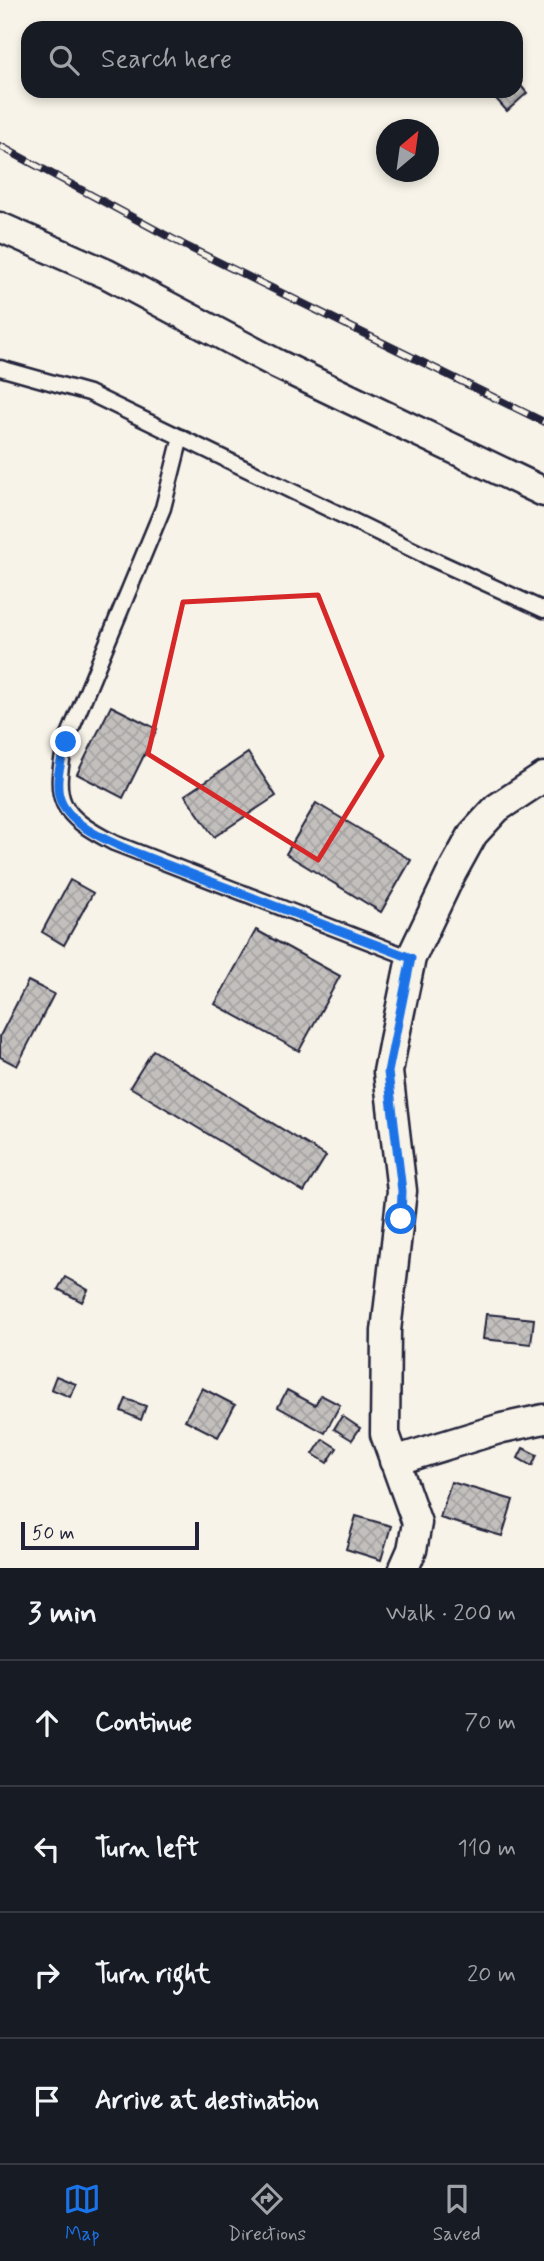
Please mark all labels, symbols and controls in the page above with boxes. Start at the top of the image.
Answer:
search box [21,21,523,98]
icon: search [45,41,83,79]
text: Search here [101,43,232,77]
north arrow [376,119,439,182]
route end [50,726,81,757]
route start [385,1203,416,1234]
scale bar [21,1519,200,1551]
text: 50 m [32,1521,75,1546]
text: 3 min [28,1594,97,1633]
text: Walk · 200 m [386,1599,516,1629]
icon: ahead [28,1704,66,1742]
text: Continue [95,1706,192,1740]
text: 70 m [464,1708,516,1738]
icon: left [28,1830,66,1868]
text: Turn left [95,1832,199,1866]
text: 110 m [457,1834,516,1864]
icon: right [28,1956,66,1994]
text: Turn right [95,1958,211,1992]
text: 20 m [467,1960,516,1990]
icon: arrive [28,2082,66,2120]
text: Arrive at destination [95,2084,319,2118]
tab: Map [63,2180,101,2247]
tab: Directions [228,2180,306,2247]
tab: Saved [433,2180,481,2247]

